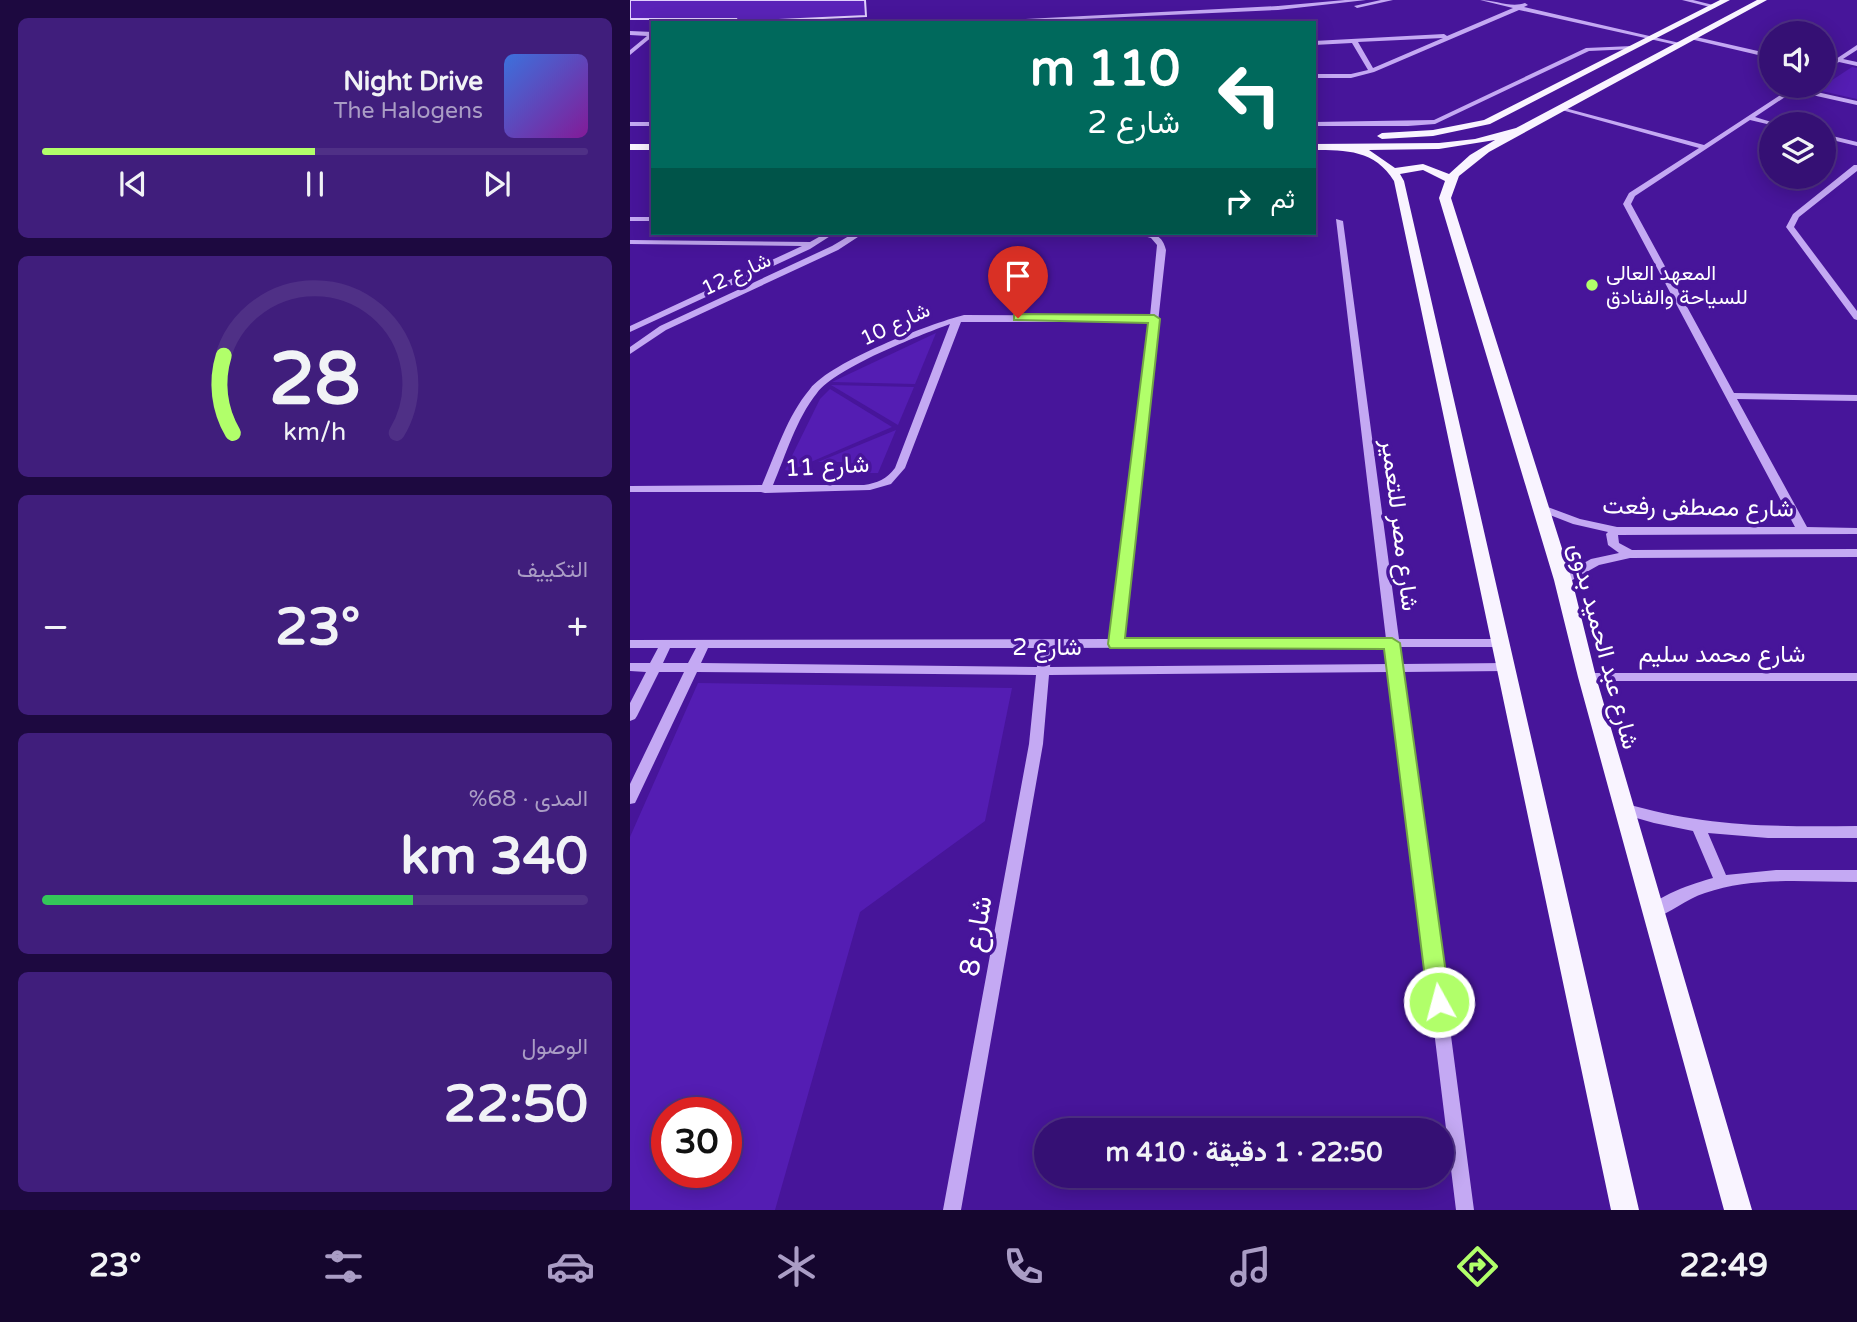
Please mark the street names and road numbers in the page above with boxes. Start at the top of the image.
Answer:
street label: شارع 12 [697,247,775,302]
street label: شارع 10 [856,297,934,352]
street label: شارع مصر للتعمير [1373,437,1424,613]
street label: شارع 11 [784,450,870,484]
street label: شارع مصطفى رفعت [1602,491,1794,525]
street label: شارع عبد الحميد بدوى [1561,540,1645,753]
street label: شارع 2 [1012,633,1082,663]
street label: شارع محمد سليم [1639,640,1805,670]
street label: شارع 8 [952,893,1001,979]

